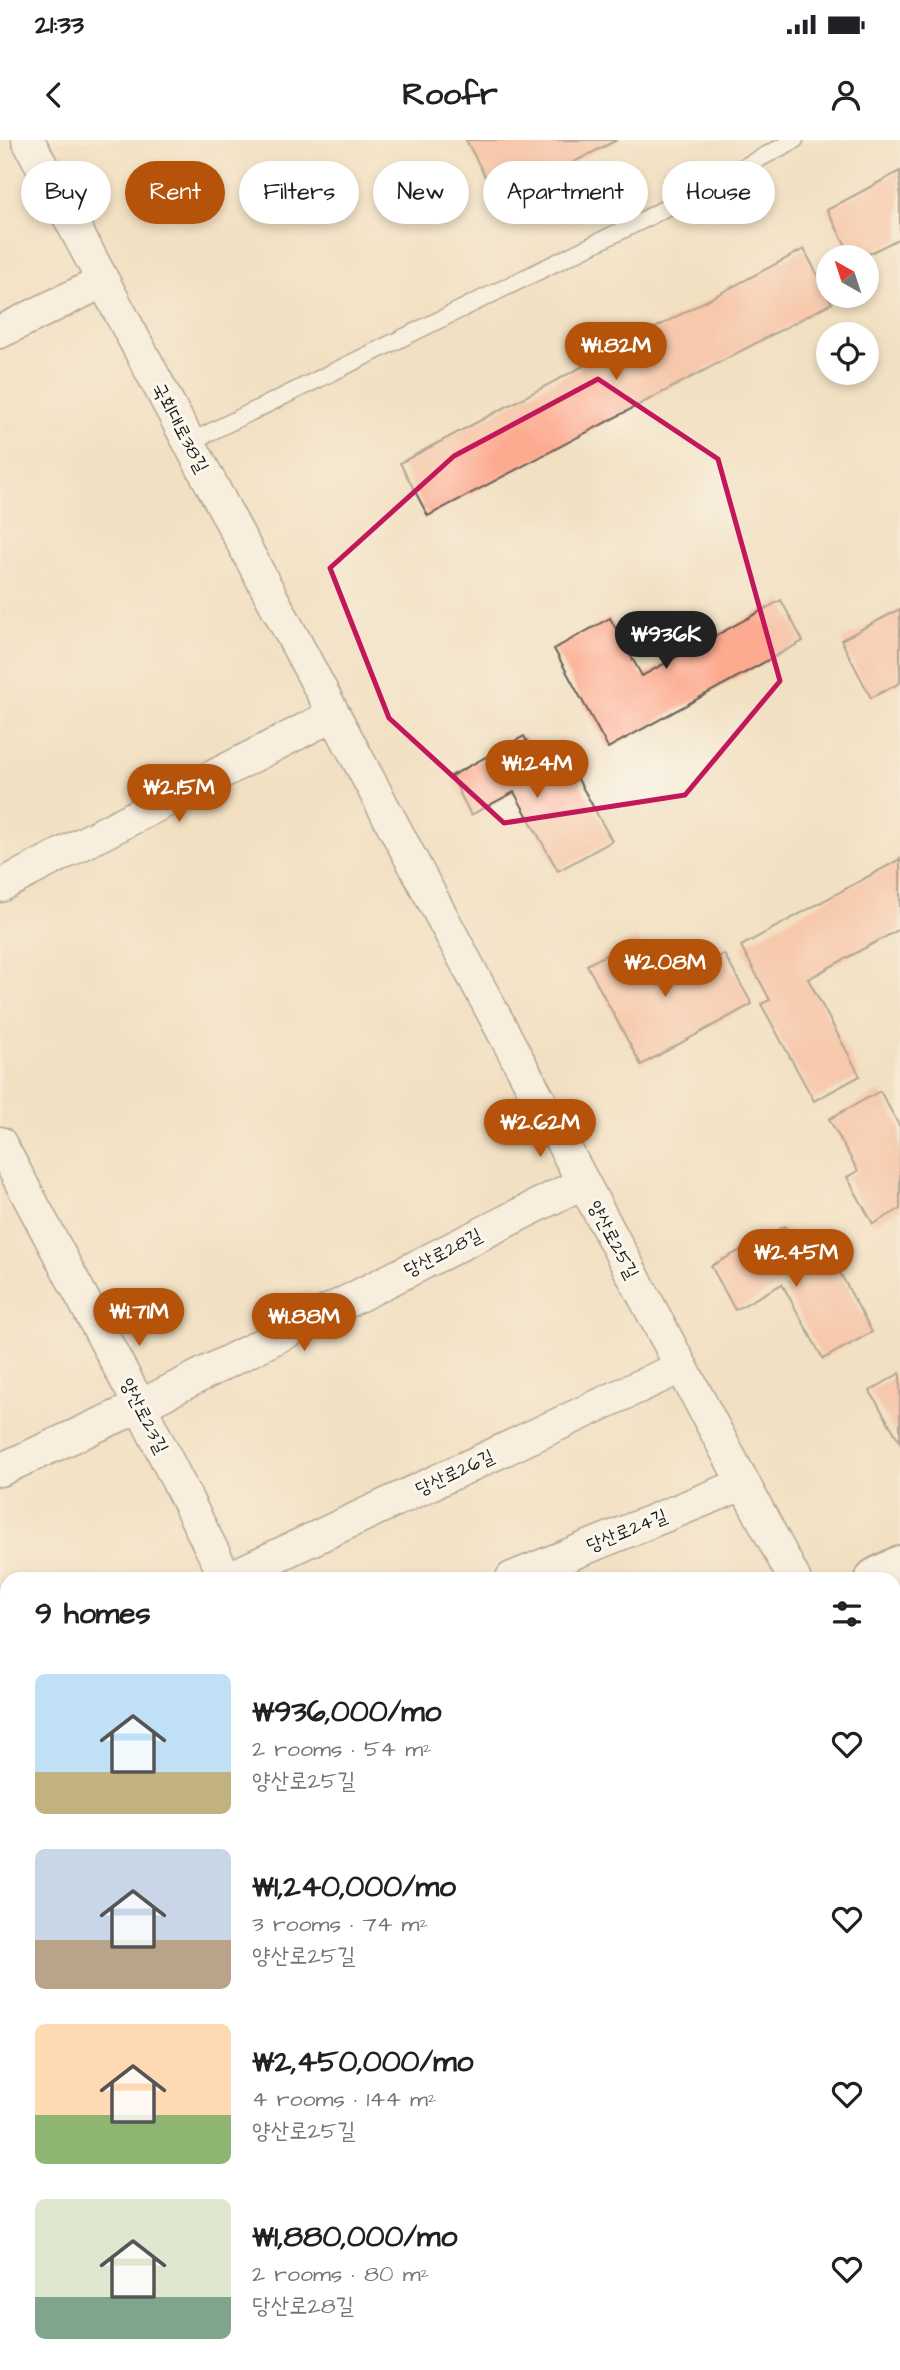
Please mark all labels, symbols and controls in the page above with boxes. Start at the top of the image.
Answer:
text: 21:33 [35,7,84,43]
text: Roofr [402,72,498,117]
icon: back [35,76,73,114]
icon: person [827,76,865,114]
chip: Buy [21,161,111,224]
chip: Rent [125,161,225,224]
chip: Filters [239,161,359,224]
chip: New [373,161,469,224]
chip: Apartment [483,161,648,224]
chip: House [662,161,775,224]
north arrow [816,245,878,308]
map controls [816,245,879,385]
pin: ₩1.82M [559,322,673,382]
button: locate [816,322,879,385]
text: ₩1.82M [581,329,651,361]
street label: 국회대로38길 [145,378,215,478]
pin: ₩936K [617,612,715,671]
text: ₩936K [631,618,701,650]
pin: ₩1.24M [480,740,594,800]
text: ₩1.24M [501,747,573,779]
pin: ₩2.15M [122,764,236,824]
text: ₩2.15M [143,771,215,803]
pin: ₩2.08M [608,940,722,999]
text: ₩2.08M [624,946,706,978]
pin: ₩2.62M [483,1100,597,1159]
text: ₩2.62M [500,1106,580,1138]
street label: 양산로25길 [581,1196,645,1284]
street label: 당산로28길 [399,1222,487,1284]
pin: ₩2.45M [739,1230,853,1289]
text: ₩2.45M [754,1236,838,1268]
pin: ₩1.71M [82,1288,196,1348]
pin: ₩1.88M [247,1294,361,1353]
text: ₩1.71M [109,1295,169,1327]
text: ₩1.88M [268,1300,340,1332]
street label: 양산로23길 [113,1373,175,1459]
street label: 당산로26길 [411,1443,499,1503]
street label: 당산로24길 [583,1503,671,1559]
text: 9 homes [35,1593,150,1635]
icon: filters [828,1595,866,1633]
text: ₩936,000/mo [252,1691,441,1733]
icon: home [91,1702,175,1786]
icon: heart [828,1725,866,1763]
text: 2 rooms · 54 m² [252,1733,432,1765]
text: 양산로25길 [252,1765,355,1797]
text: ₩1,240,000/mo [252,1866,456,1908]
icon: home [91,1877,175,1961]
icon: heart [828,1900,866,1938]
text: 3 rooms · 74 m² [252,1908,428,1940]
text: 양산로25길 [252,1940,355,1972]
text: ₩2,450,000/mo [252,2041,473,2083]
icon: home [91,2052,175,2136]
icon: heart [828,2075,866,2113]
text: 4 rooms · 144 m² [252,2083,437,2115]
text: 양산로25길 [252,2115,355,2147]
text: ₩1,880,000/mo [252,2216,457,2258]
icon: home [91,2227,175,2311]
icon: heart [828,2250,866,2288]
text: 2 rooms · 80 m² [252,2258,429,2290]
text: 당산로28길 [252,2290,354,2322]

